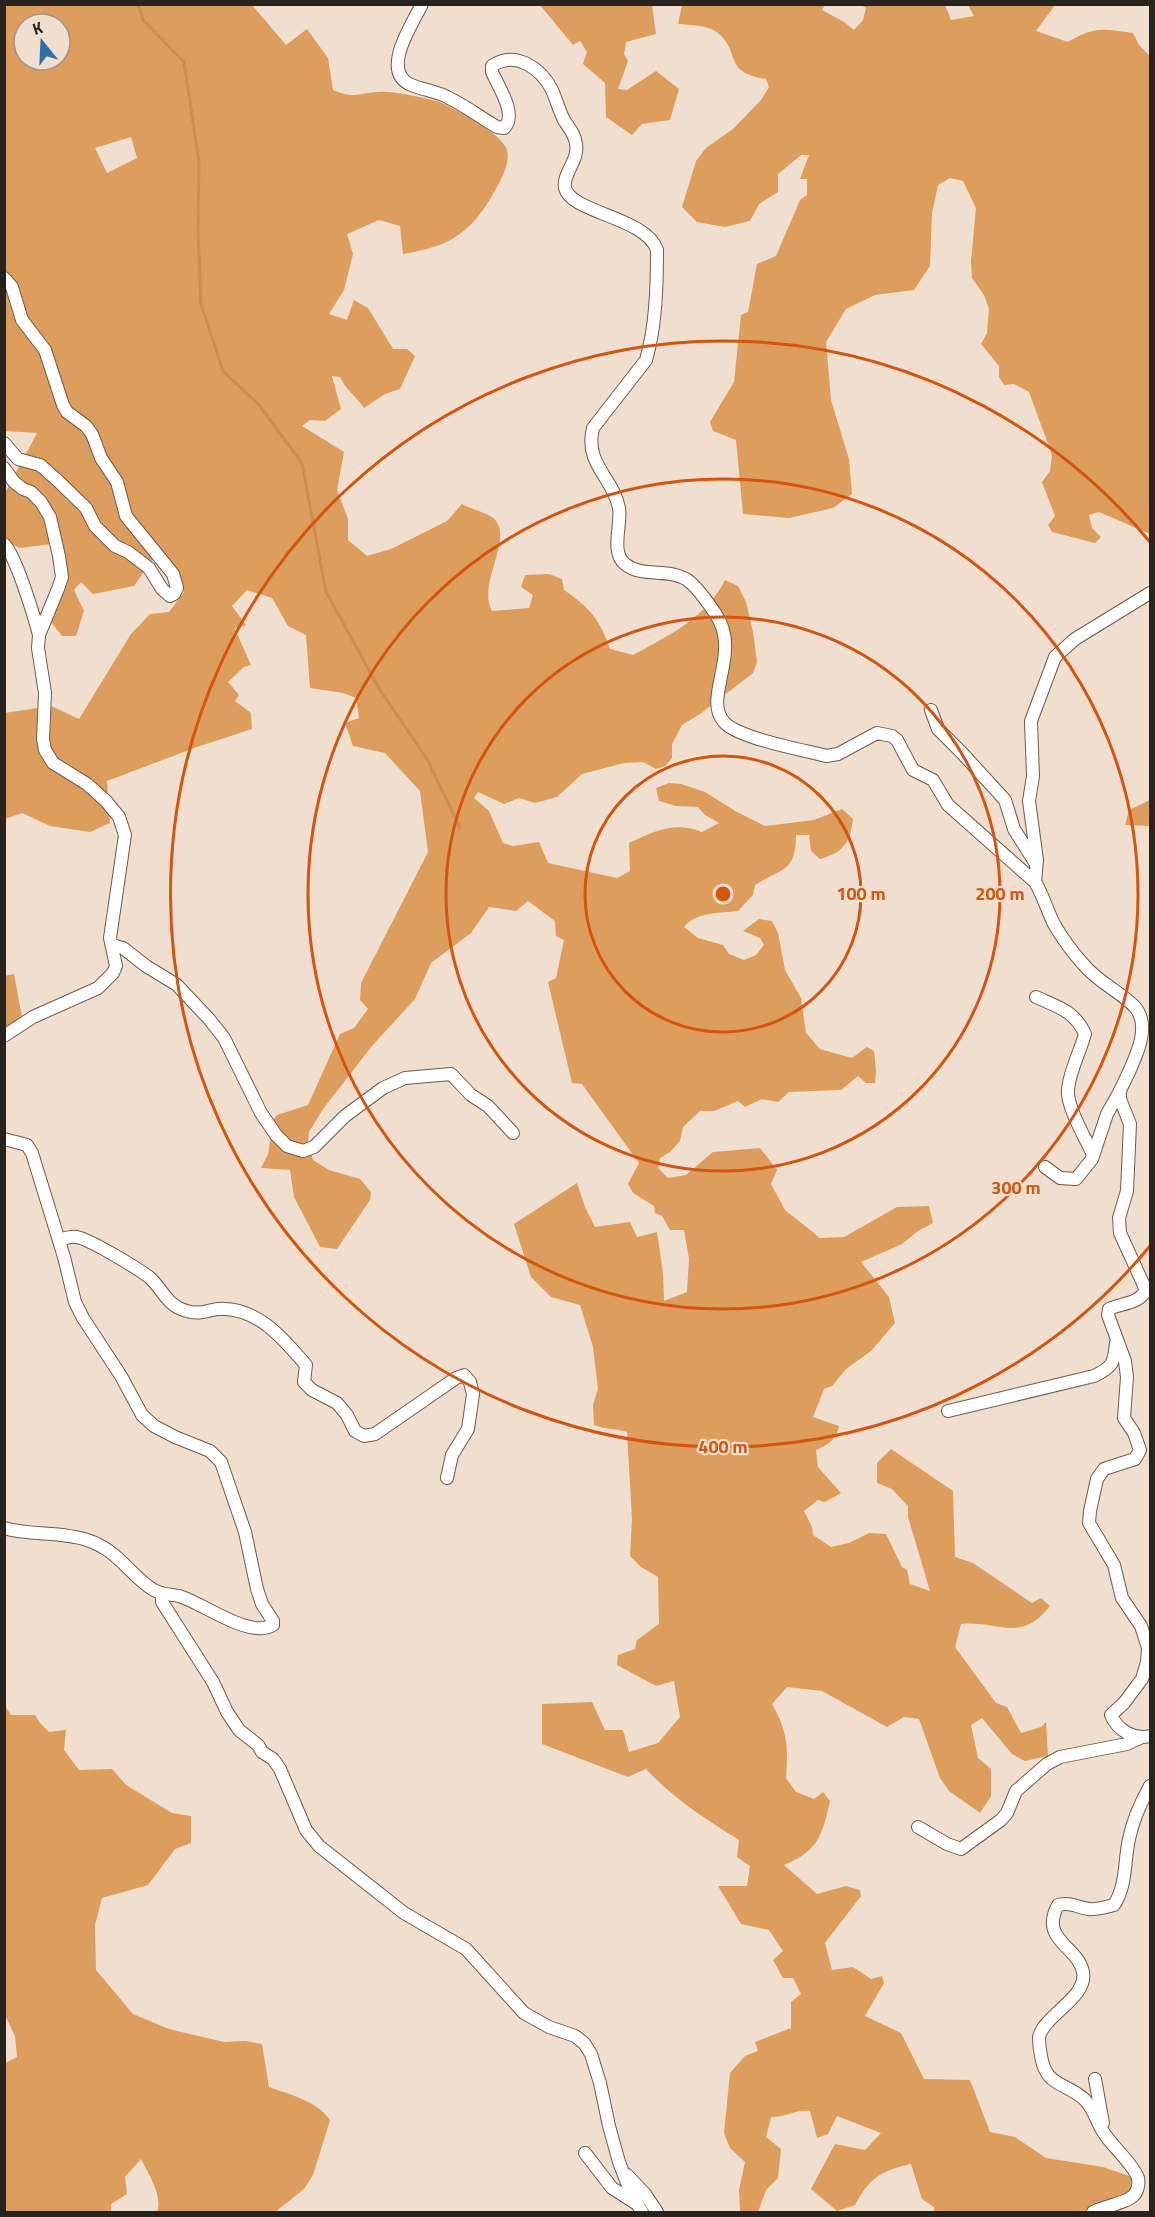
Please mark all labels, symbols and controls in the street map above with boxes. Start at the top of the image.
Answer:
north arrow [12,12,72,72]
text: K [29,15,46,41]
text: 100 m [836,880,886,907]
text: 200 m [975,880,1025,907]
centre of rings [713,884,733,904]
text: 300 m [991,1174,1041,1201]
text: 400 m [698,1433,748,1460]

